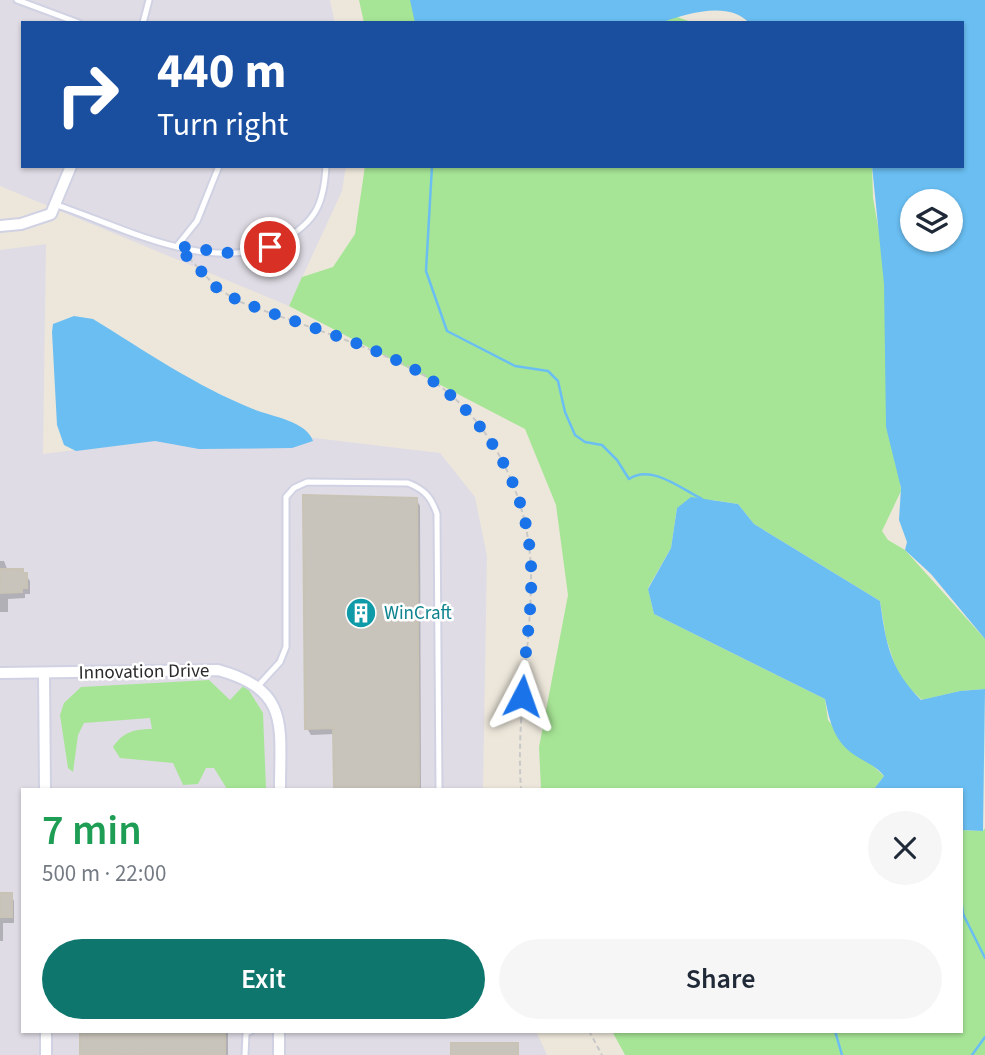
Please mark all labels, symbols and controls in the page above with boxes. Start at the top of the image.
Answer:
text: 440 m [157,37,286,107]
icon: right [42,49,133,140]
text: Turn right [157,102,288,148]
map controls [900,189,963,252]
button: layers [900,189,963,252]
pin [240,217,300,277]
icon: arrive [251,228,289,266]
building icon: WinCraft [344,596,378,630]
place label: WinCraft [384,600,453,627]
street label: Innovation Drive [78,657,210,687]
position arrow [485,659,559,733]
text: 7 min [42,801,142,861]
button: close [868,811,942,885]
text: 500 m · 22:00 [42,857,166,890]
button: Exit [42,939,485,1019]
button: Share [499,939,942,1019]

